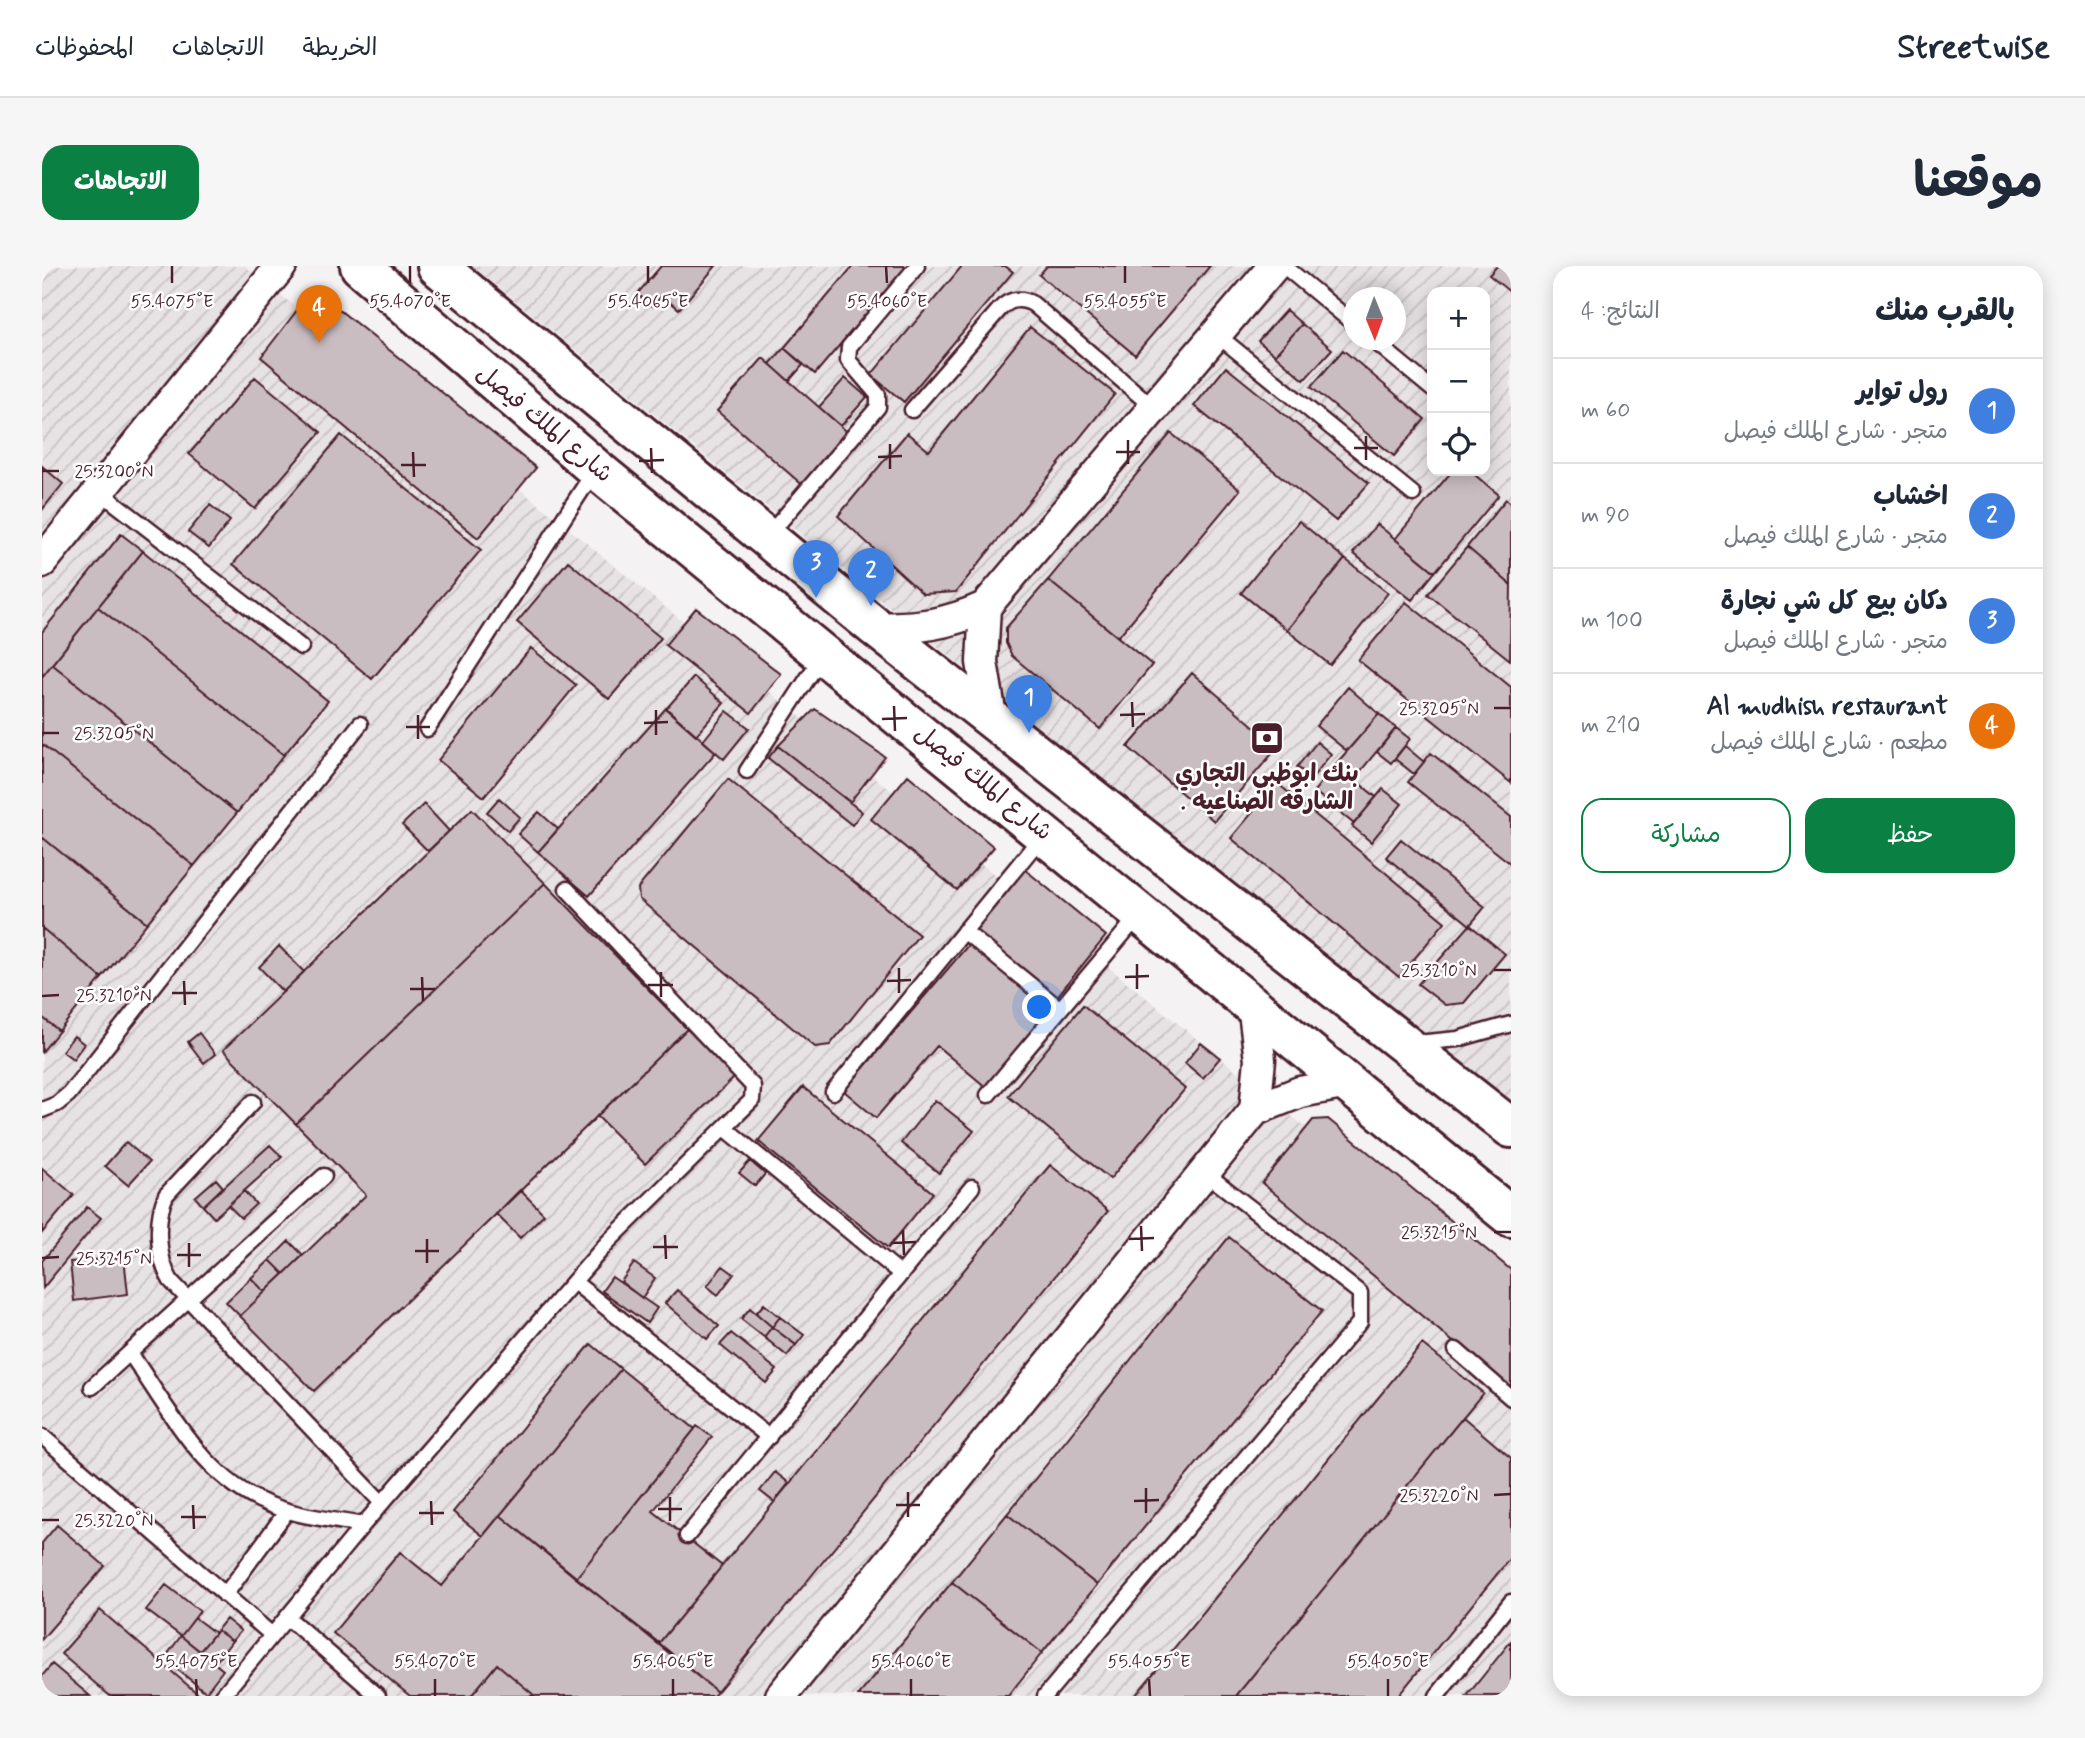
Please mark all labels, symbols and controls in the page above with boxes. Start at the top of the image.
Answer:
text: Streetwise [1897,26,2050,70]
text: المحفوظات [35,33,134,64]
text: الاتجاهات [172,33,265,64]
text: الخريطة [303,33,377,64]
button: الاتجاهات [42,145,199,220]
text: موقعنا [1913,150,2043,215]
pin: 4 [296,285,342,343]
north arrow [1343,287,1406,350]
map controls [1427,287,1490,476]
button: + [1427,287,1490,350]
text: 55.4075°E [131,290,213,314]
text: 55.4070°E [369,290,451,314]
text: 55.4065°E [607,290,689,314]
text: 55.4060°E [847,290,927,314]
text: 55.4055°E [1084,290,1166,314]
text: بالقرب منك [1875,292,2015,331]
text: النتائج: 4 [1581,297,1660,327]
button: − [1427,350,1490,413]
street label: شارع الملك فيصل [469,358,619,490]
text: رول تواير [1856,375,1948,409]
text: 60 m [1581,396,1630,426]
text: 1 [1987,396,1997,426]
button: locate [1427,413,1490,476]
text: متجر · شارع الملك فيصل [1724,417,1948,447]
text: 25.3200°N [74,460,154,484]
text: اخشاب [1873,480,1948,514]
text: 90 m [1581,501,1630,531]
text: 2 [1986,501,1998,531]
text: متجر · شارع الملك فيصل [1724,522,1948,552]
pin: 3 [793,540,839,598]
pin: 2 [848,548,894,606]
text: دكان بيع كل شي نجارة [1720,585,1948,619]
text: 100 m [1581,606,1643,636]
text: 3 [1987,606,1997,636]
text: متجر · شارع الملك فيصل [1724,627,1948,657]
pin: 1 [1006,675,1052,733]
text: Al mudhish restaurant [1707,690,1948,724]
text: 25.3205°N [1399,697,1479,721]
text: 210 m [1581,711,1641,741]
text: 4 [1985,711,1999,741]
street label: شارع الملك فيصل [908,718,1058,848]
bank icon: بنك ابوظبي التجاري . الشارقه الصناعيه [1248,719,1286,757]
text: 25.3205°N [74,722,154,746]
text: مطعم · شارع الملك فيصل [1710,728,1948,758]
place label: بنك ابوظبي التجاري . الشارقه الصناعيه [1175,759,1359,818]
button: مشاركة [1581,798,1791,873]
button: حفظ [1805,798,2015,873]
text: 25.3210°N [1401,959,1477,983]
text: 25.3210°N [76,984,152,1008]
your location [1022,990,1056,1024]
text: 25.3215°N [1401,1221,1477,1245]
text: 25.3215°N [76,1247,152,1271]
text: 25.3220°N [1399,1484,1479,1508]
text: 25.3220°N [74,1509,154,1533]
text: 55.4075°E [155,1650,237,1674]
text: 55.4070°E [394,1650,476,1674]
text: 55.4065°E [632,1650,714,1674]
text: 55.4060°E [871,1650,951,1674]
text: 55.4055°E [1108,1650,1190,1674]
text: 55.4050°E [1347,1650,1429,1674]

